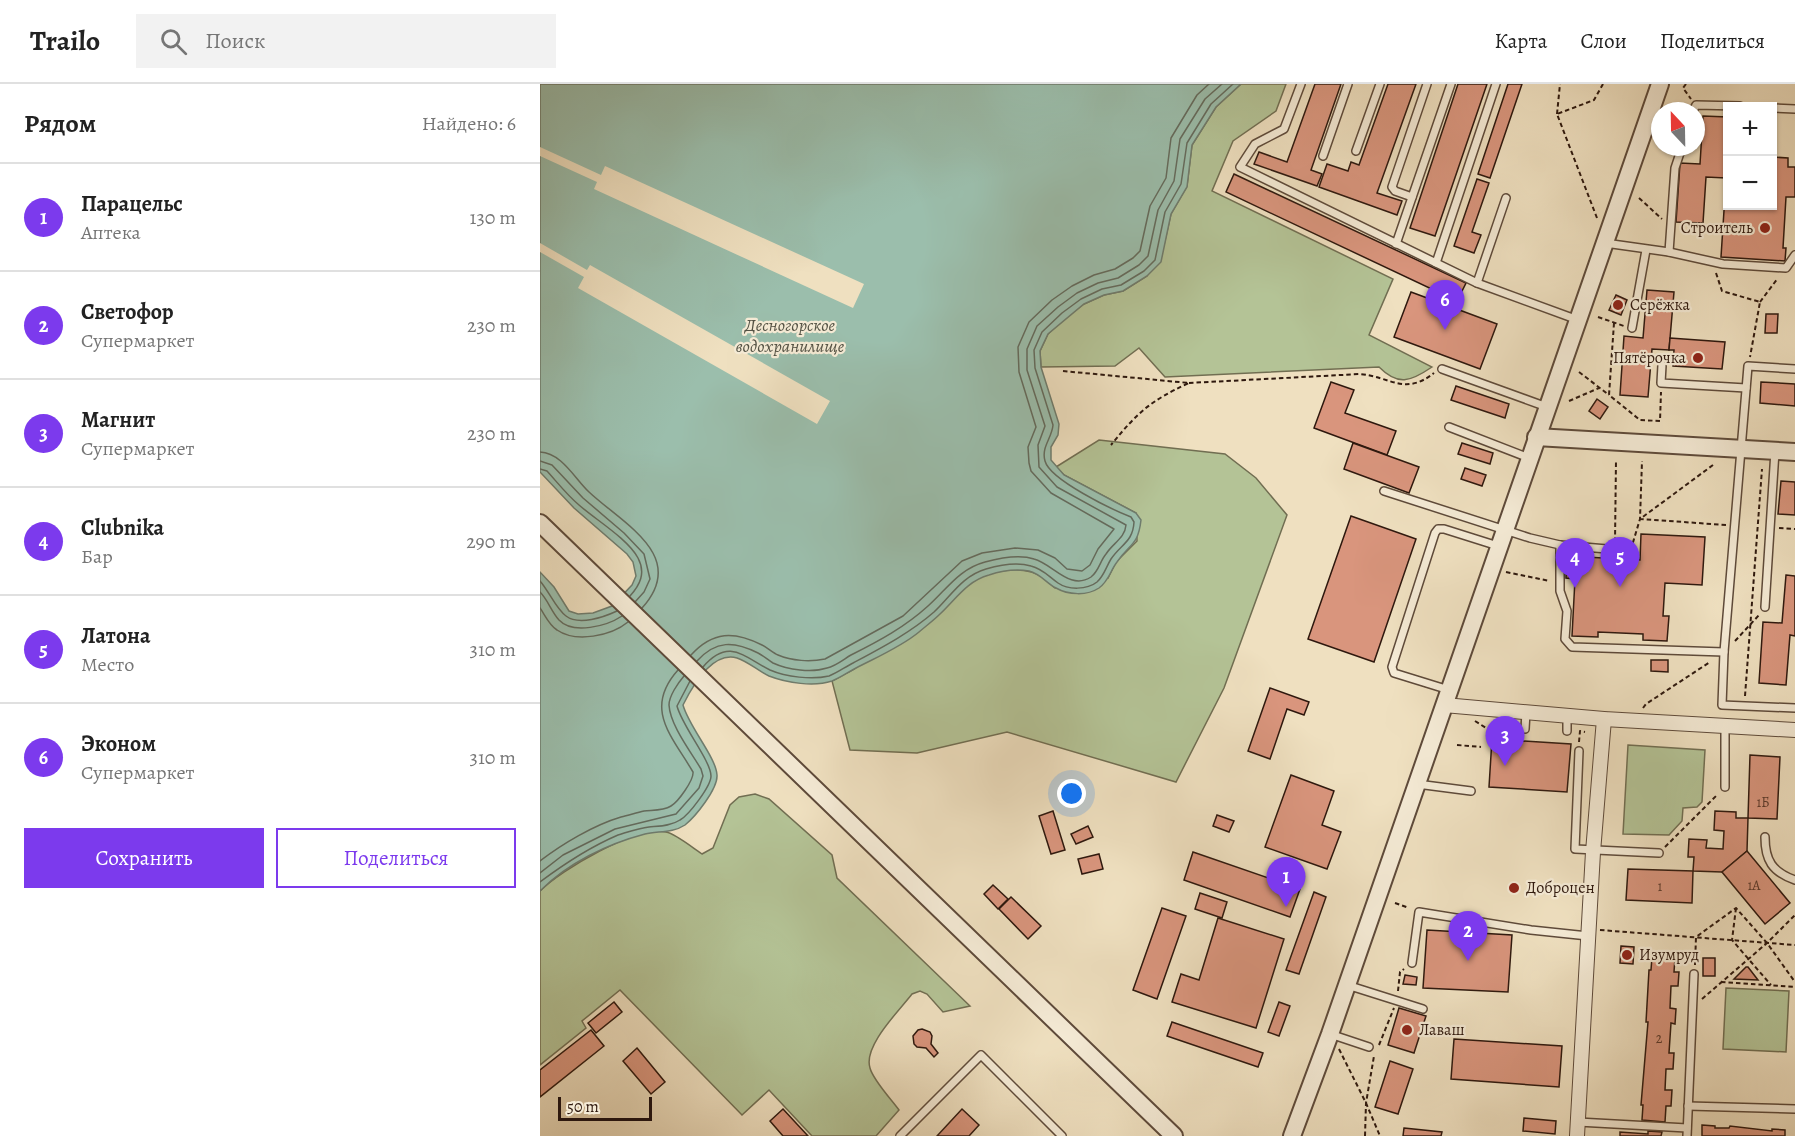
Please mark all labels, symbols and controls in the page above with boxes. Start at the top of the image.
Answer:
search box [136,14,556,68]
text: Trailo [30,22,100,60]
icon: search [157,25,190,58]
text: Поиск [205,26,265,56]
text: Карта [1494,27,1547,55]
text: Слои [1580,27,1627,55]
text: Поделиться [1660,27,1765,55]
north arrow [1651,102,1705,156]
map controls [1723,102,1777,210]
button: + [1723,102,1777,156]
text: Рядом [24,106,96,141]
text: Найдено: 6 [422,110,516,137]
button: − [1723,156,1777,210]
text: Парацельс [81,189,183,219]
text: 1 [40,204,47,231]
text: 130 m [470,204,516,231]
place label: Строитель [1681,217,1753,239]
text: Аптека [81,219,141,246]
marker: Строитель [1758,221,1772,235]
pin: 6 [1426,280,1464,330]
place label: Серёжка [1630,294,1690,316]
text: Светофор [81,297,174,327]
marker: Серёжка [1611,298,1625,312]
text: 2 [39,312,48,339]
text: 230 m [467,312,516,339]
water label: Десногорское водохранилище [736,313,845,358]
text: Супермаркет [81,327,195,354]
place label: Пятёрочка [1613,347,1687,369]
marker: Пятёрочка [1691,351,1705,365]
text: Магнит [81,405,155,435]
text: 3 [39,420,48,447]
text: 230 m [467,420,516,447]
text: Супермаркет [81,435,195,462]
text: Clubnika [81,513,164,543]
text: 4 [39,528,48,555]
text: 290 m [466,528,516,555]
pin: 4 [1556,538,1594,588]
pin: 5 [1600,538,1640,587]
text: Бар [81,543,113,570]
text: Латона [81,621,150,651]
text: 5 [39,636,48,663]
text: 310 m [470,636,516,663]
text: Место [81,651,134,678]
pin: 3 [1486,716,1524,766]
text: Эконом [81,729,156,759]
text: 6 [39,744,48,771]
text: 310 m [470,744,516,771]
text: Супермаркет [81,759,195,786]
your location [1057,779,1086,808]
house number: 1Б [1756,793,1770,812]
button: Сохранить [24,828,264,888]
button: Поделиться [276,828,516,888]
pin: 1 [1266,858,1306,907]
house number: 1А [1748,876,1761,895]
place label: Доброцен [1526,877,1595,899]
house number: 1 [1658,877,1663,896]
marker: Доброцен [1507,881,1521,895]
pin: 2 [1448,912,1488,961]
place label: Изумруд [1639,944,1699,966]
marker: Изумруд [1620,948,1634,962]
place label: Лаваш [1419,1019,1465,1041]
marker: Лаваш [1400,1023,1414,1037]
house number: 2 [1656,1029,1663,1048]
scale bar [558,1094,652,1122]
text: 50 m [567,1096,599,1118]

